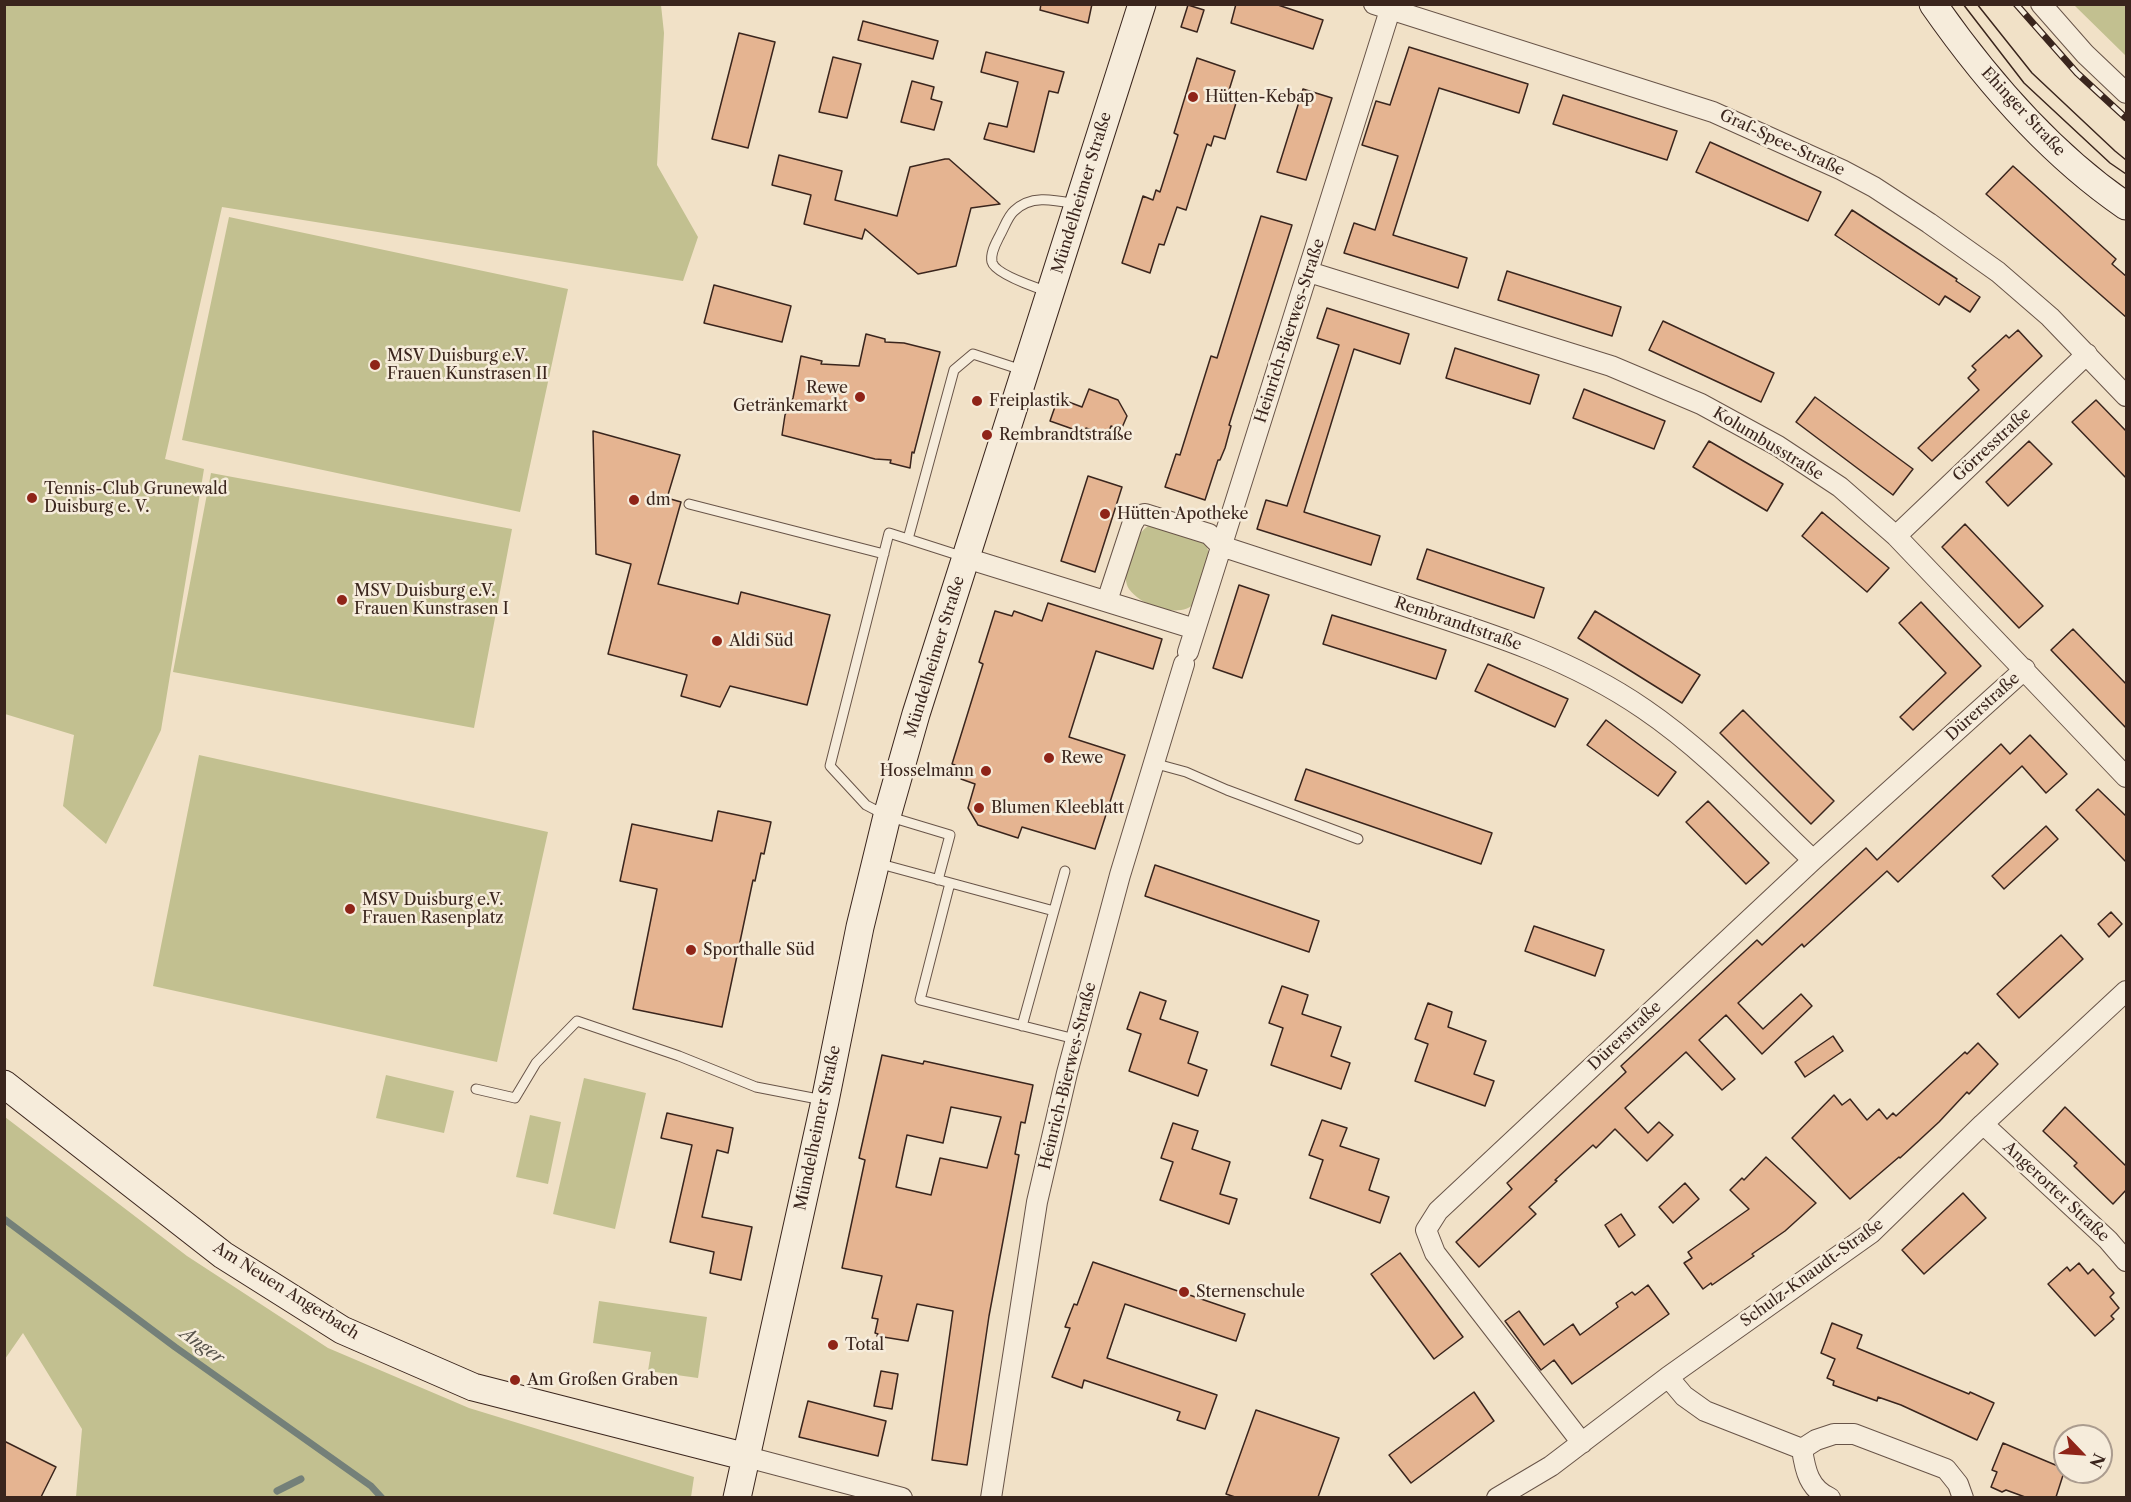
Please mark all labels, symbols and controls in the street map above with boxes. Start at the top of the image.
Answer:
street label: Ehinger Straße [1977,64,2069,160]
place label: Hütten-Kebap [1205,87,1314,107]
marker: Hütten-Kebap [1186,90,1200,104]
street label: Graf-Spee-Straße [1716,106,1848,180]
street label: Mündelheimer Straße [1048,110,1116,276]
street label: Heinrich-Bierwes-Straße [1251,236,1329,426]
place label: MSV Duisburg e.V. Frauen Kunstrasen II [387,346,548,384]
marker: MSV Duisburg e.V. Frauen Kunstrasen II [368,358,382,372]
place label: Rewe Getränkemarkt [733,378,848,416]
marker: Rewe Getränkemarkt [853,390,867,404]
place label: Freiplastik [989,391,1069,411]
marker: Freiplastik [970,394,984,408]
street label: Kolumbusstraße [1709,403,1827,485]
street label: Görresstraße [1949,404,2035,486]
place label: Rembrandtstraße [999,425,1132,445]
marker: Rembrandtstraße [980,428,994,442]
place label: Tennis-Club Grunewald Duisburg e. V. [44,479,227,517]
place label: dm [646,490,671,510]
marker: Tennis-Club Grunewald Duisburg e. V. [25,491,39,505]
marker: dm [627,493,641,507]
place label: Hütten Apotheke [1117,504,1248,524]
marker: Hütten Apotheke [1098,507,1112,521]
street label: Mündelheimer Straße [901,574,969,740]
place label: MSV Duisburg e.V. Frauen Kunstrasen I [354,581,509,619]
marker: MSV Duisburg e.V. Frauen Kunstrasen I [335,593,349,607]
street label: Rembrandtstraße [1392,593,1524,655]
place label: Aldi Süd [729,631,793,651]
marker: Aldi Süd [710,634,724,648]
street label: Dürerstraße [1942,669,2024,745]
place label: Rewe [1061,748,1103,768]
marker: Rewe [1042,751,1056,765]
place label: Hosselmann [880,761,974,781]
marker: Hosselmann [979,764,993,778]
place label: Blumen Kleeblatt [991,798,1124,818]
marker: Blumen Kleeblatt [972,801,986,815]
place label: MSV Duisburg e.V. Frauen Rasenplatz [362,890,504,928]
marker: MSV Duisburg e.V. Frauen Rasenplatz [343,902,357,916]
place label: Sporthalle Süd [703,940,815,960]
marker: Sporthalle Süd [684,943,698,957]
street label: Heinrich-Bierwes-Straße [1035,980,1101,1172]
street label: Dürerstraße [1585,997,1665,1075]
street label: Mündelheimer Straße [791,1044,845,1212]
street label: Angerorter Straße [1999,1138,2113,1246]
street label: Schulz-Knaudt-Straße [1737,1215,1887,1331]
street label: Am Neuen Angerbach [210,1238,362,1344]
place label: Sternenschule [1196,1282,1305,1302]
marker: Sternenschule [1177,1285,1191,1299]
water label: Anger [176,1323,228,1369]
place label: Total [845,1335,884,1355]
marker: Total [826,1338,840,1352]
place label: Am Großen Graben [527,1370,678,1390]
marker: Am Großen Graben [508,1373,522,1387]
north arrow [2053,1424,2113,1484]
text: N [2085,1450,2110,1471]

